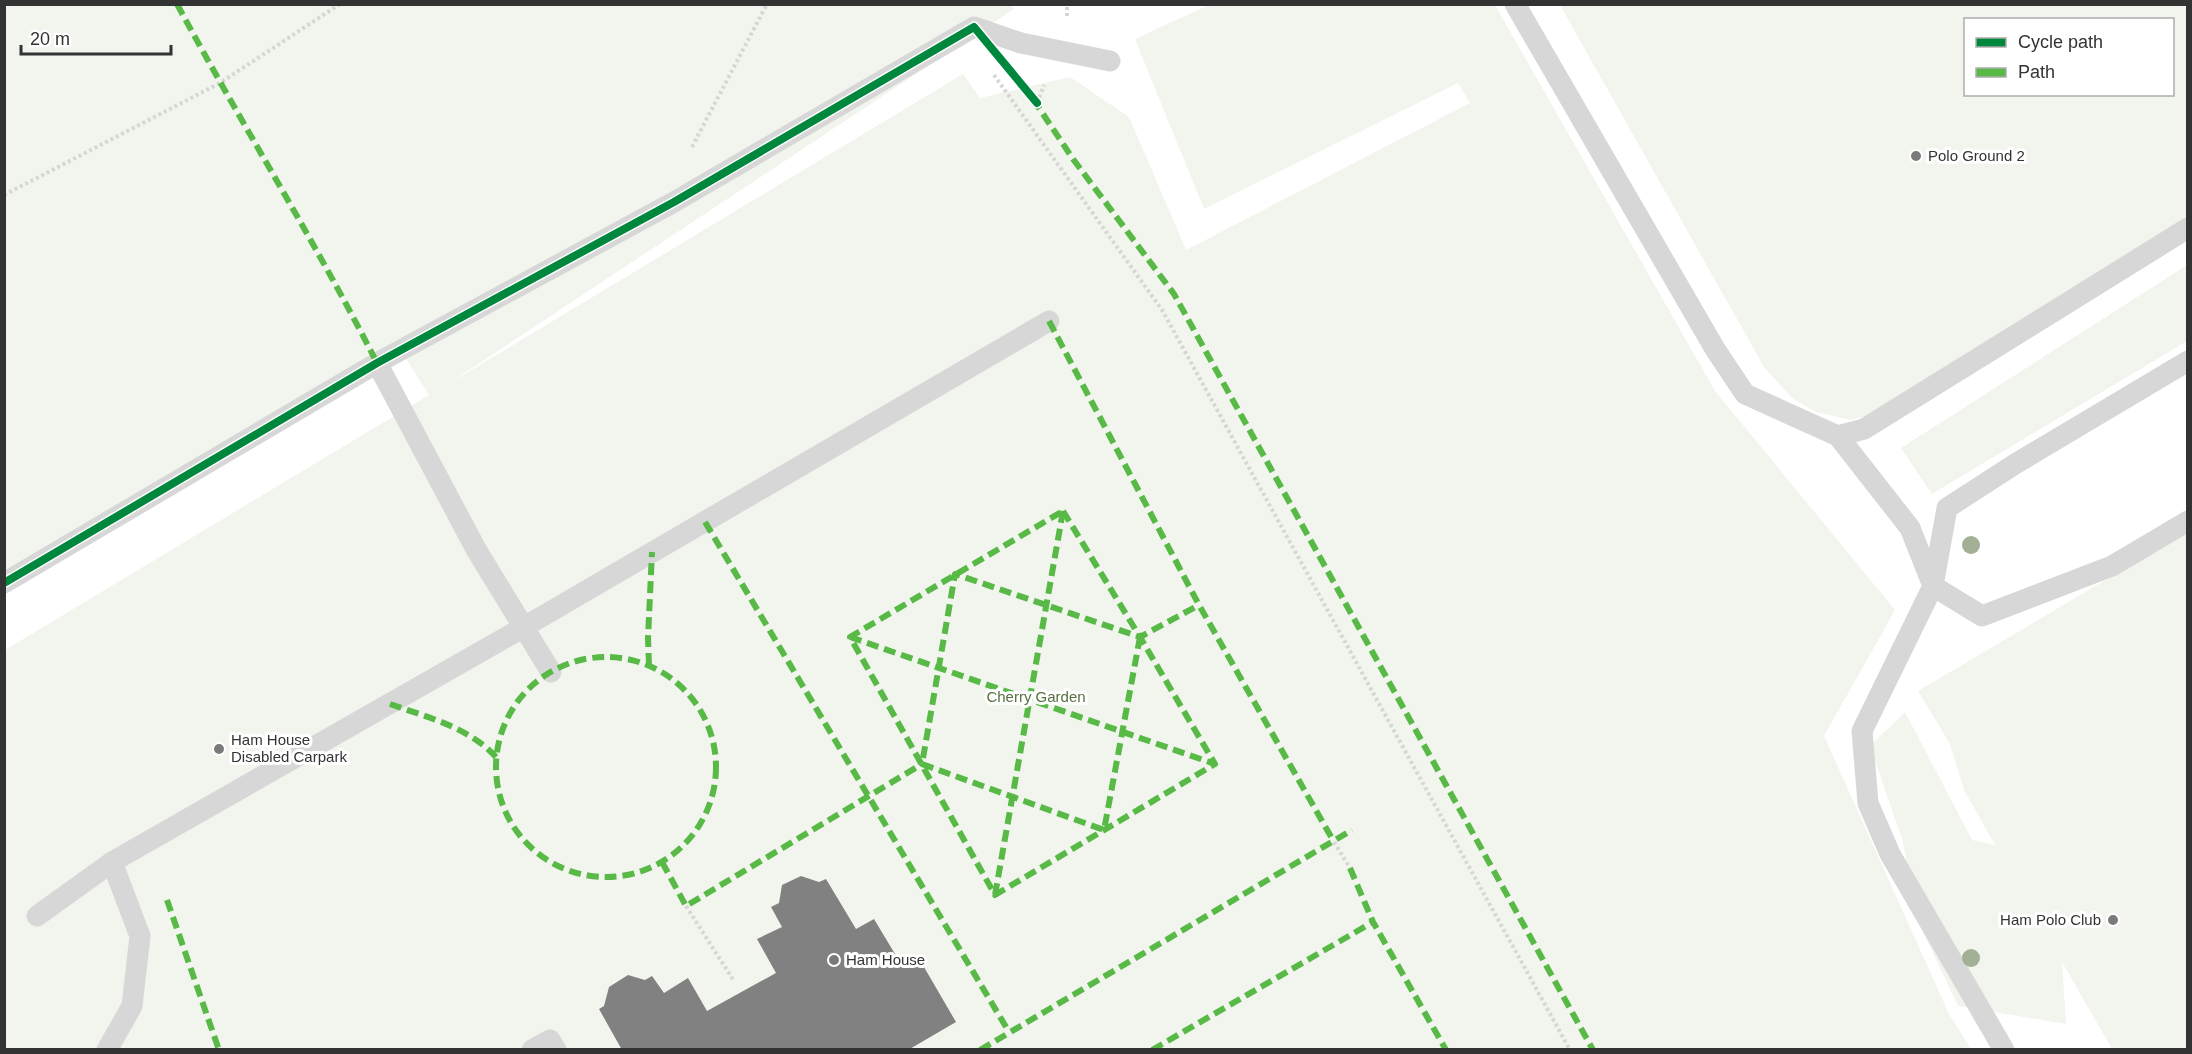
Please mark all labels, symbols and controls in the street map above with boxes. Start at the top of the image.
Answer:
scale bar [21,18,171,56]
legend [1964,18,2174,96]
text: 20 m [30,29,70,49]
text: Cycle path [2018,32,2103,52]
text: Path [2018,62,2055,82]
place label: Polo Ground 2 [1928,147,2025,164]
marker: Polo Ground 2 [1909,149,1923,163]
park label: Cherry Garden [986,688,1086,705]
place label: Ham House Disabled Carpark [231,731,347,765]
marker: Ham House Disabled Carpark [212,742,226,756]
place label: Ham Polo Club [2000,911,2101,928]
marker: Ham Polo Club [2106,913,2120,927]
place label: Ham House [846,951,925,968]
marker: Ham House [827,953,841,967]

